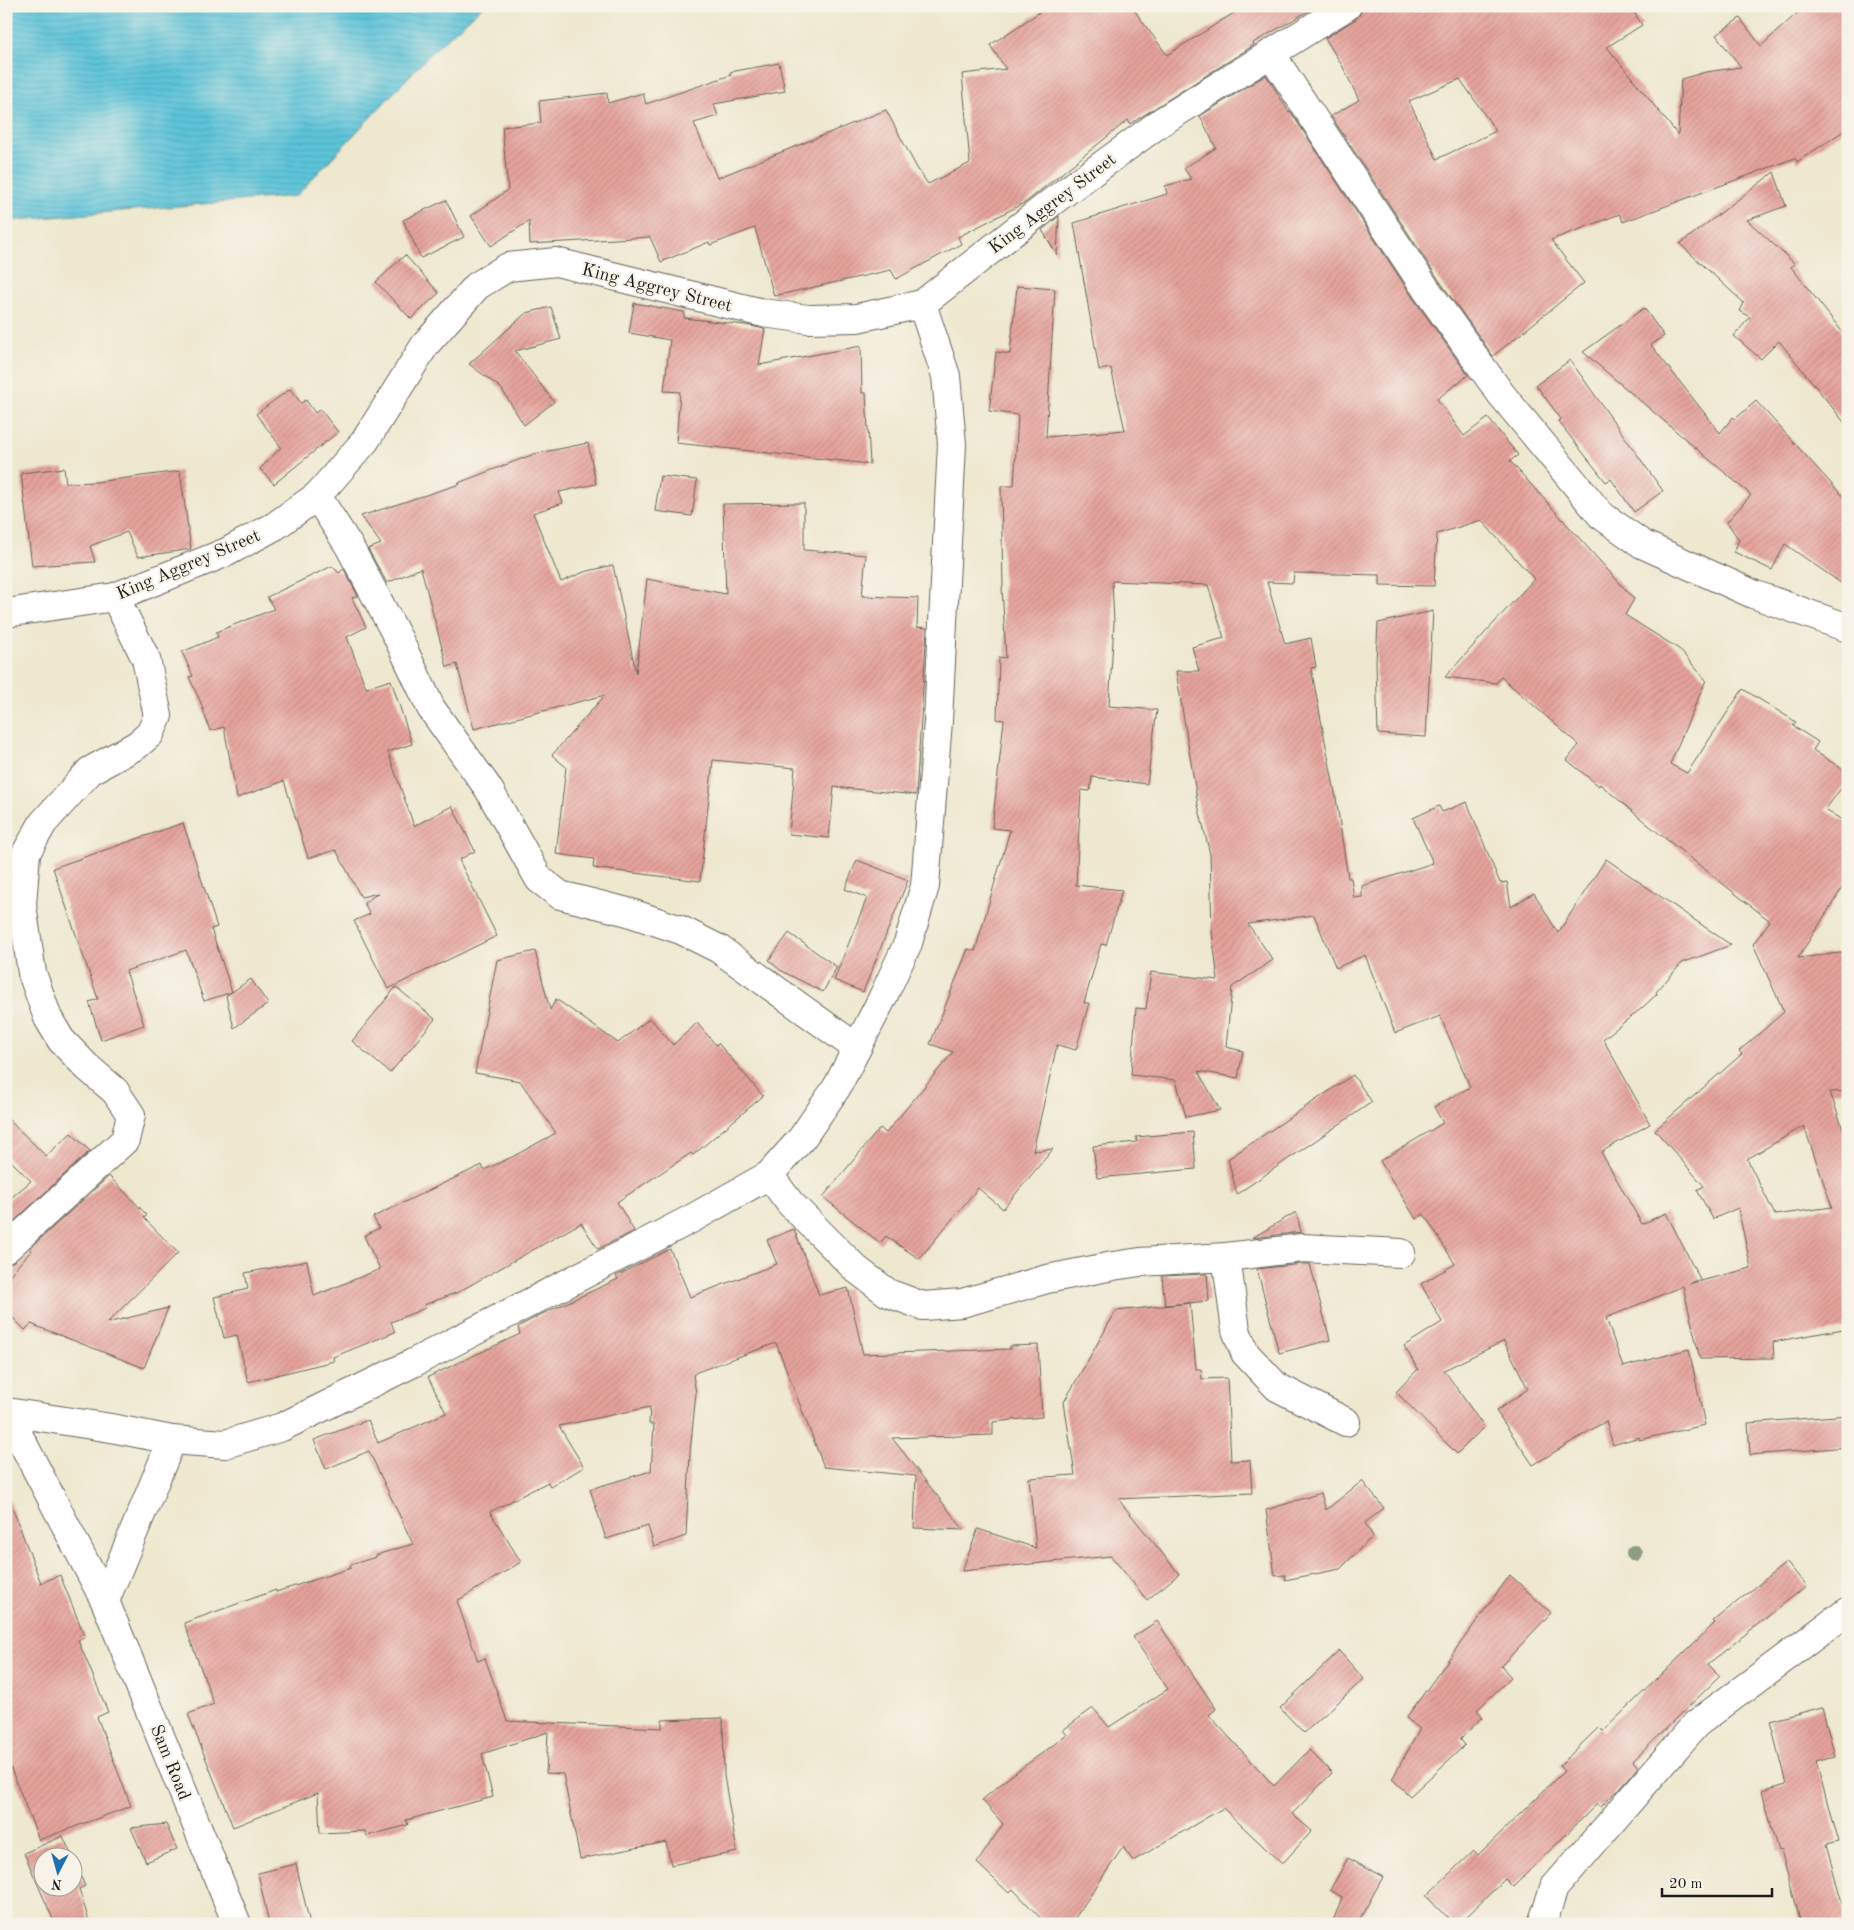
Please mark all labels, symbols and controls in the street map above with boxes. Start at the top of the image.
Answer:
street label: King Aggrey Street [986,150,1120,257]
street label: King Aggrey Street [580,261,734,315]
street label: King Aggrey Street [114,527,263,603]
street label: Sam Road [147,1722,193,1803]
north arrow [32,1848,82,1898]
scale bar [1662,1865,1772,1897]
text: N [50,1876,63,1891]
text: 20 m [1669,1877,1703,1892]

